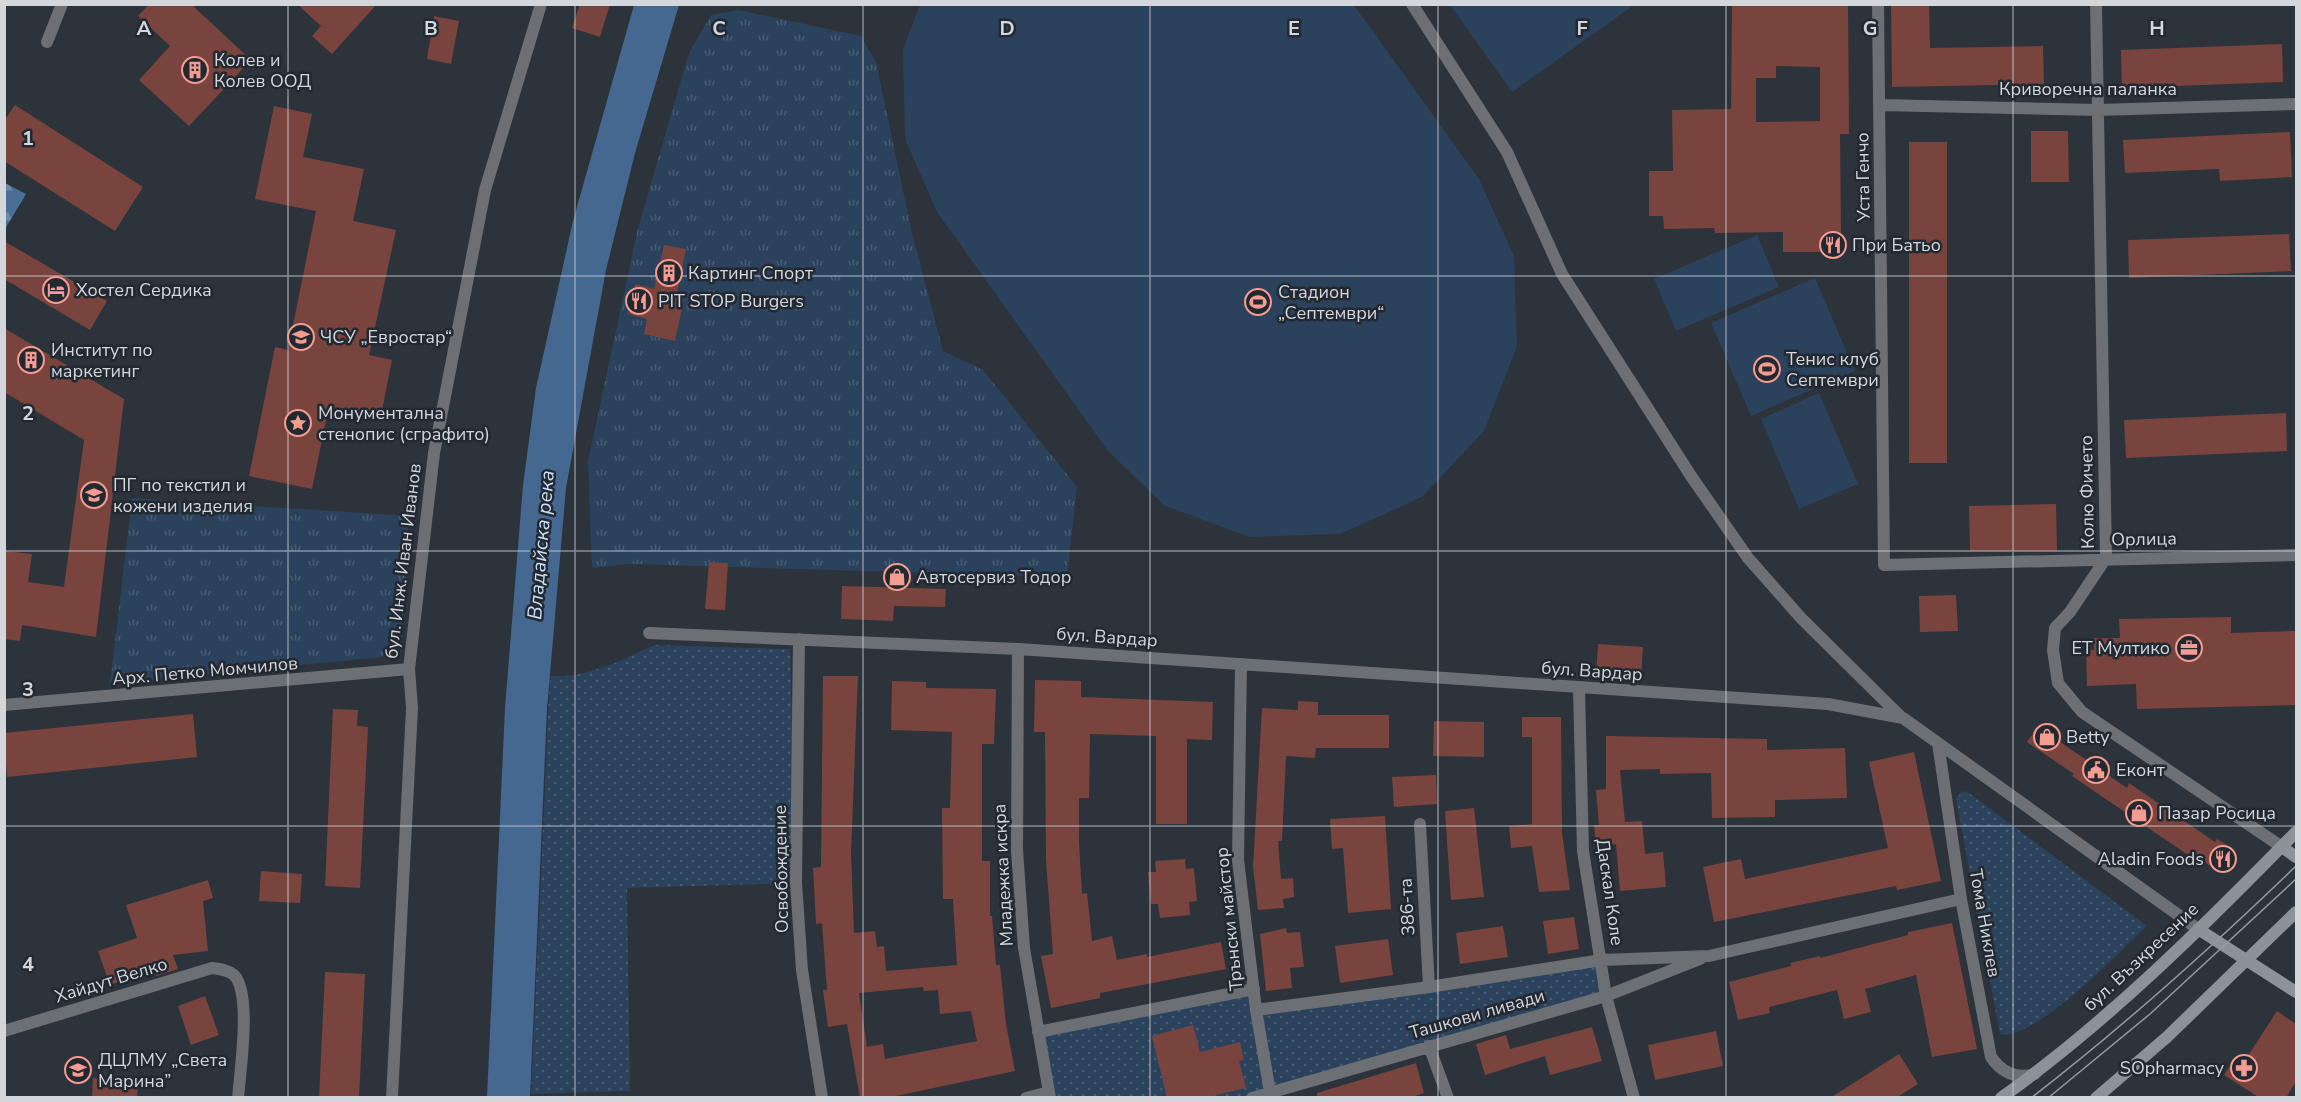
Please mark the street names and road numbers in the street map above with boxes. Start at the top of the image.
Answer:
street label: Криворечна паланка [1999,77,2177,101]
street label: Уста Генчо [1850,132,1876,223]
street label: Колю Фичето [2074,435,2100,549]
street label: бул. Инж. Иван Иванов [379,462,427,660]
street label: Орлица [2111,526,2177,552]
street label: бул. Вардар [1055,621,1159,653]
street label: Арх. Петко Момчилов [111,651,299,691]
street label: бул. Вардар [1540,655,1644,687]
street label: Младежка искра [987,803,1019,947]
street label: Освобождение [768,805,794,933]
street label: Даскал Коле [1591,837,1629,947]
street label: Трънски майстор [1210,846,1248,992]
street label: Тома Никлев [1964,867,2006,979]
street label: 386-та [1394,878,1420,936]
street label: бул. Възкресение [2078,897,2204,1017]
street label: Хайдут Велко [52,951,170,1009]
street label: Ташкови ливади [1407,983,1547,1045]

